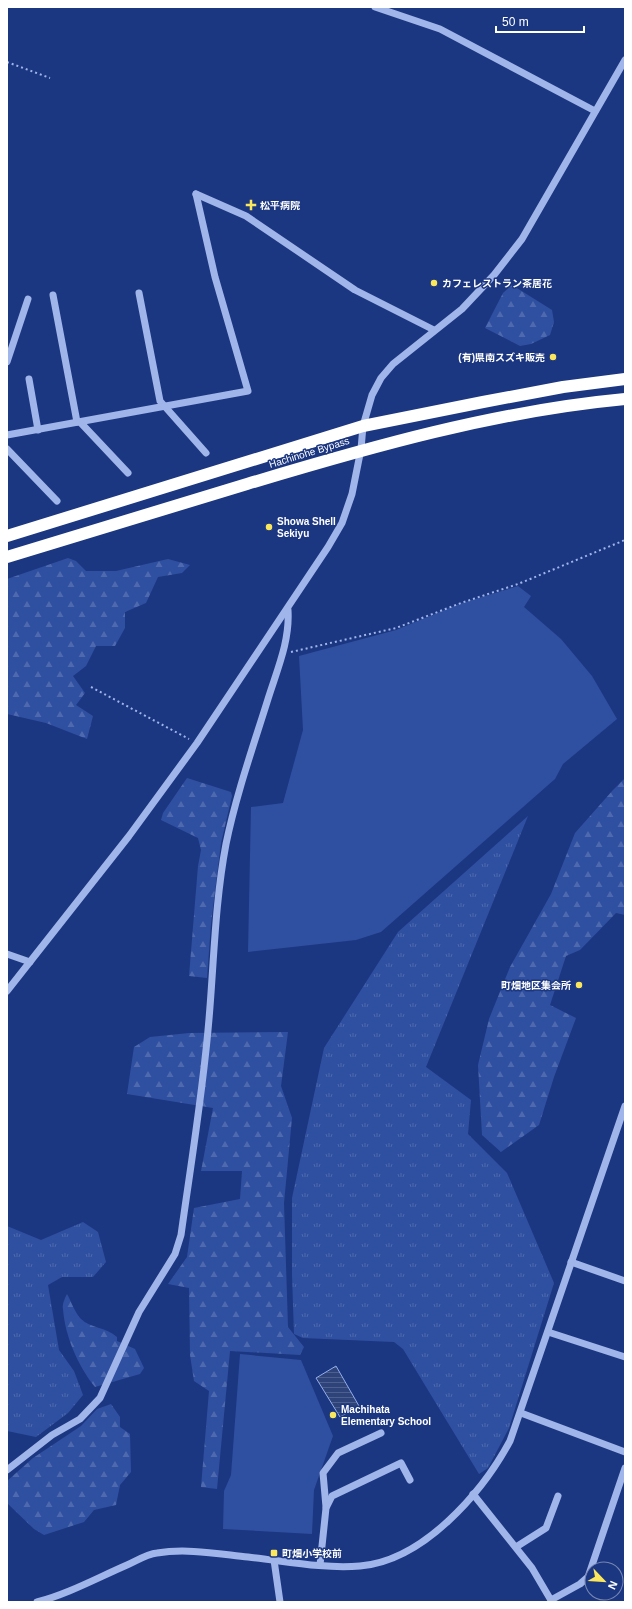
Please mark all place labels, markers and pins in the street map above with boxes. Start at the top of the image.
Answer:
marker: 松平病院 [245,199,257,211]
place label: 松平病院 [260,200,300,211]
marker: カフェレストラン茶居花 [429,278,439,288]
place label: カフェレストラン茶居花 [442,278,552,289]
place label: (有)県南スズキ販売 [458,352,545,363]
marker: (有)県南スズキ販売 [548,352,558,362]
place label: Showa Shell Sekiyu [277,516,336,539]
marker: Showa Shell Sekiyu [264,522,274,532]
place label: 町畑地区集会所 [501,980,571,991]
marker: 町畑地区集会所 [574,980,584,990]
place label: Machihata Elementary School [341,1404,431,1427]
marker: Machihata Elementary School [328,1410,338,1420]
marker: 町畑小学校前 [269,1548,279,1558]
place label: 町畑小学校前 [282,1548,342,1559]

